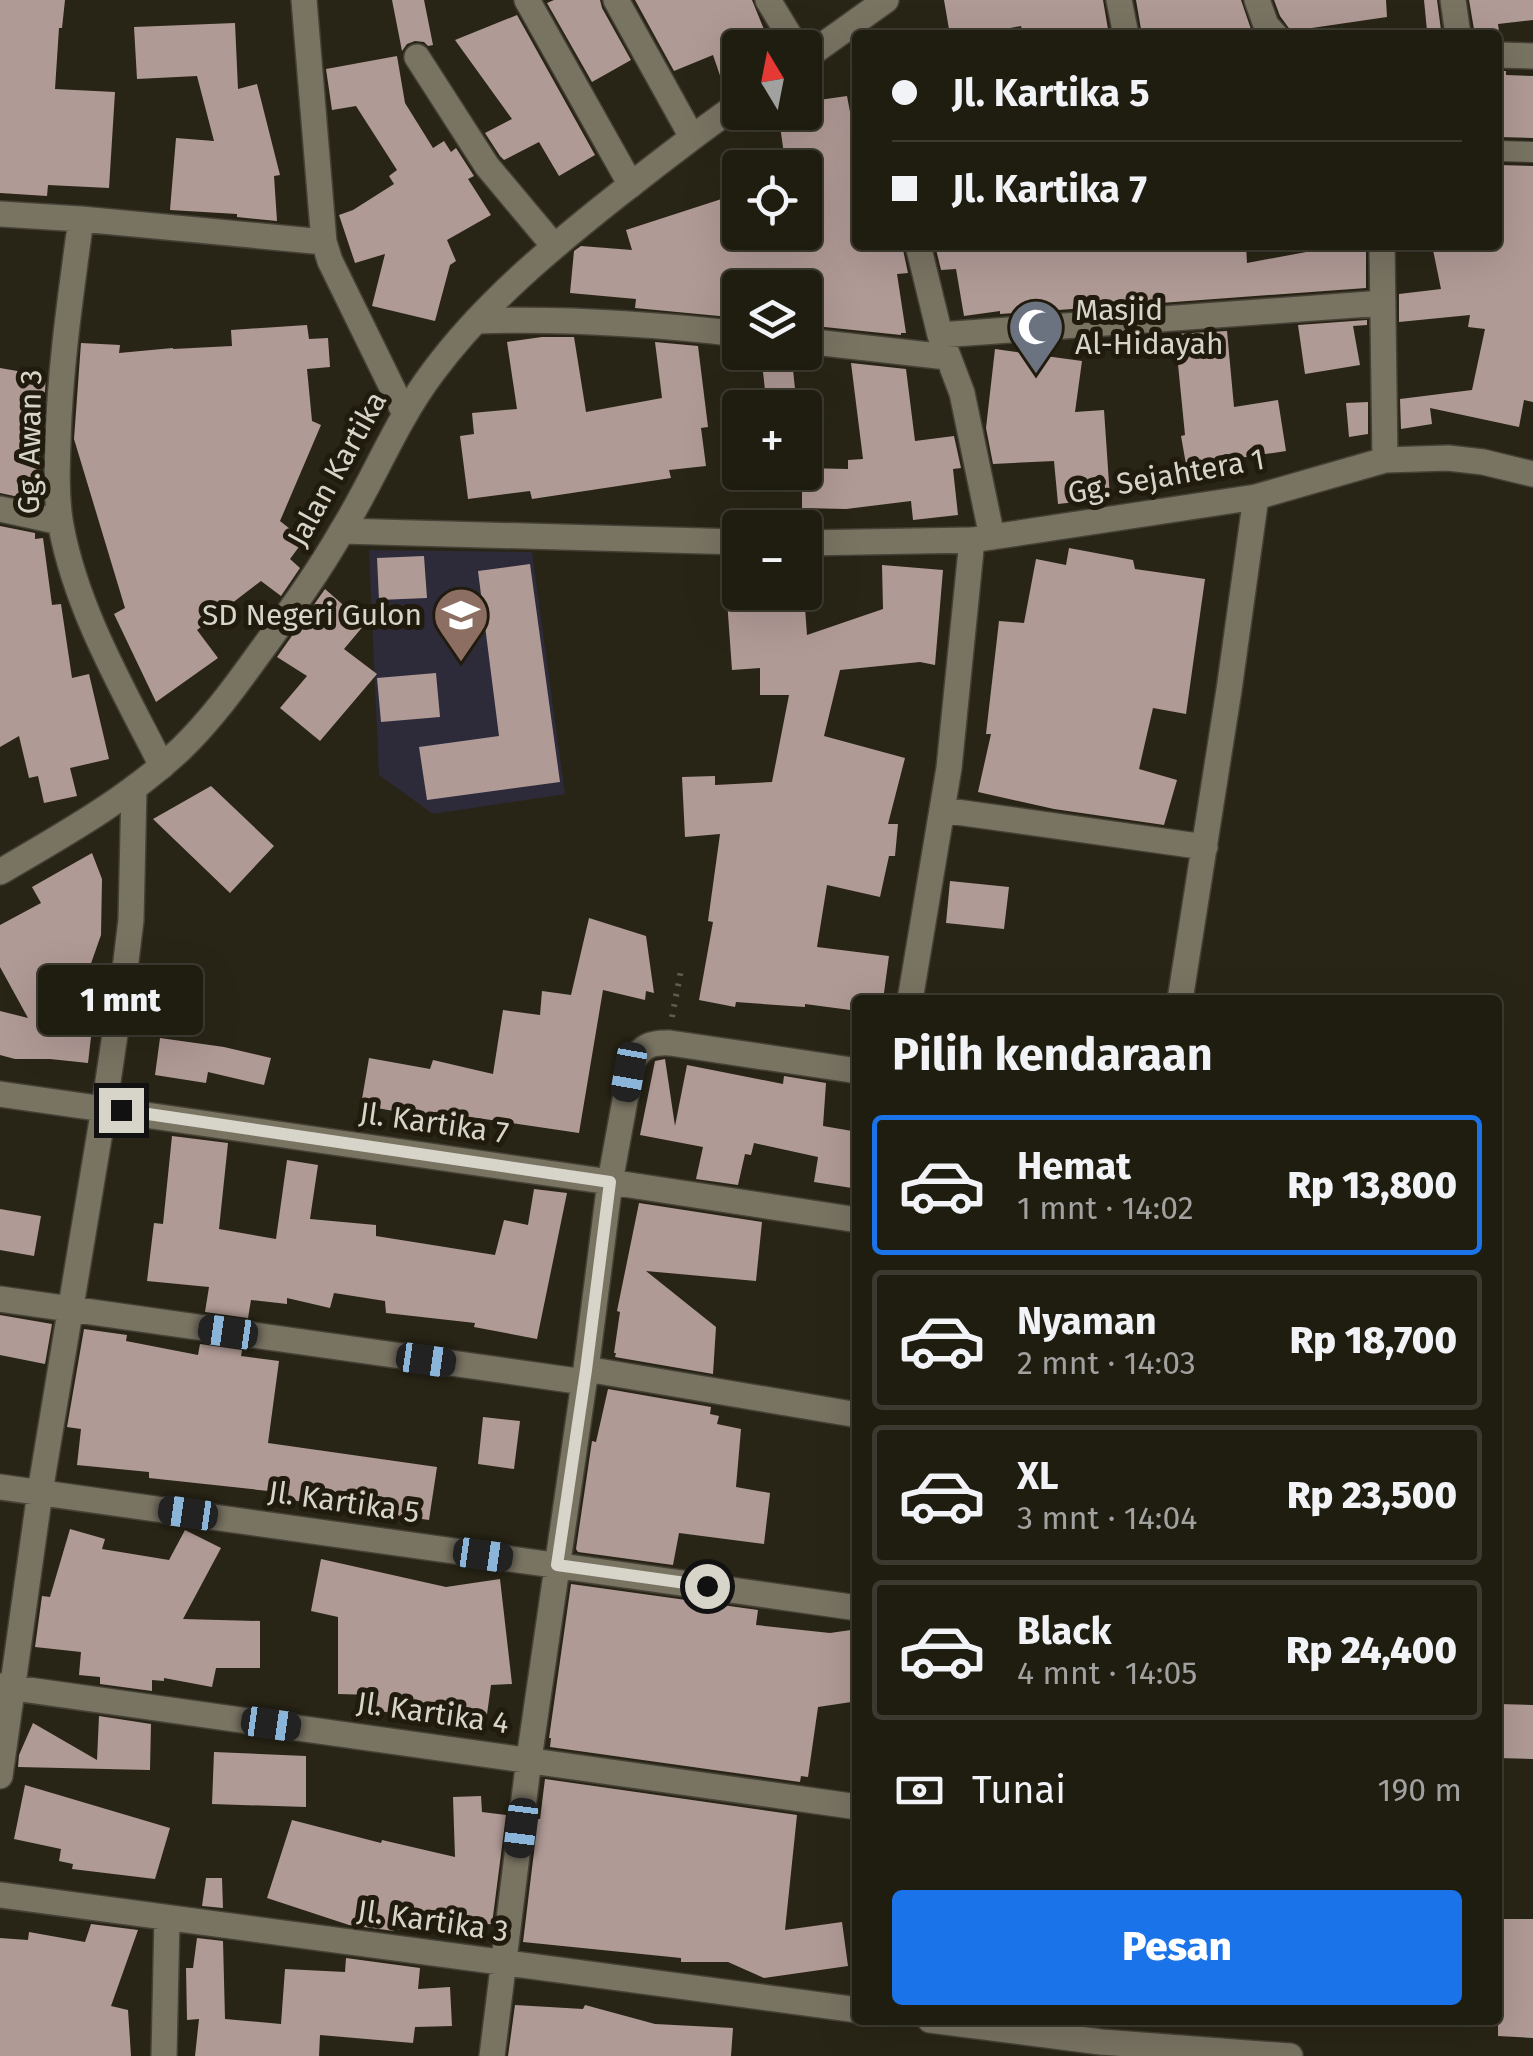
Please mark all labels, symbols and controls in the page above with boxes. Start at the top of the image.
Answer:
north arrow [722,30,822,130]
map controls [722,30,822,610]
text: Jl. Kartika 5 [952,70,1150,116]
button: locate [722,150,822,250]
text: Jl. Kartika 7 [952,166,1147,212]
button: layers [722,270,822,370]
place label: Masjid Al-Hidayah [1075,292,1224,362]
mosque icon: Masjid Al-Hidayah [1006,297,1066,376]
street label: Gg. Awan 3 [11,369,49,515]
street label: Jalan Kartika [280,385,394,553]
button: + [722,390,822,490]
street label: Gg. Sejahtera 1 [1065,441,1267,511]
button: − [722,510,822,610]
school or university icon: SD Negeri Gulon [431,585,491,664]
place label: SD Negeri Gulon [202,597,422,633]
callout: 1 mnt [38,965,204,1035]
text: 1 mnt [80,981,161,1019]
text: Pilih kendaraan [892,1028,1213,1082]
car [609,1040,649,1104]
route end [99,1088,144,1133]
street label: Jl. Kartika 7 [357,1095,511,1151]
icon: car [897,1140,987,1230]
text: Hemat [1017,1143,1131,1189]
text: Rp 13,800 [1287,1162,1457,1208]
text: 1 mnt · 14:02 [1017,1189,1194,1227]
icon: car [897,1295,987,1385]
text: Nyaman [1017,1298,1157,1344]
car [196,1313,260,1351]
text: Rp 18,700 [1290,1317,1457,1363]
car [394,1341,458,1379]
text: 2 mnt · 14:03 [1017,1344,1196,1382]
icon: car [897,1450,987,1540]
text: XL [1017,1453,1059,1499]
text: Rp 23,500 [1287,1472,1457,1518]
street label: Jl. Kartika 5 [266,1474,422,1530]
car [156,1494,220,1532]
text: 3 mnt · 14:04 [1017,1499,1197,1537]
car [451,1536,515,1574]
route start [685,1564,730,1609]
icon: car [897,1605,987,1695]
text: Black [1017,1608,1112,1654]
text: Rp 24,400 [1286,1627,1457,1673]
text: 4 mnt · 14:05 [1017,1654,1197,1692]
street label: Jl. Kartika 4 [355,1685,511,1741]
car [239,1705,303,1743]
icon: cash [892,1763,947,1818]
text: Tunai [972,1767,1066,1813]
text: 190 m [1378,1771,1462,1809]
car [502,1796,540,1860]
button: Pesan [892,1890,1462,2005]
street label: Jl. Kartika 3 [355,1893,511,1949]

